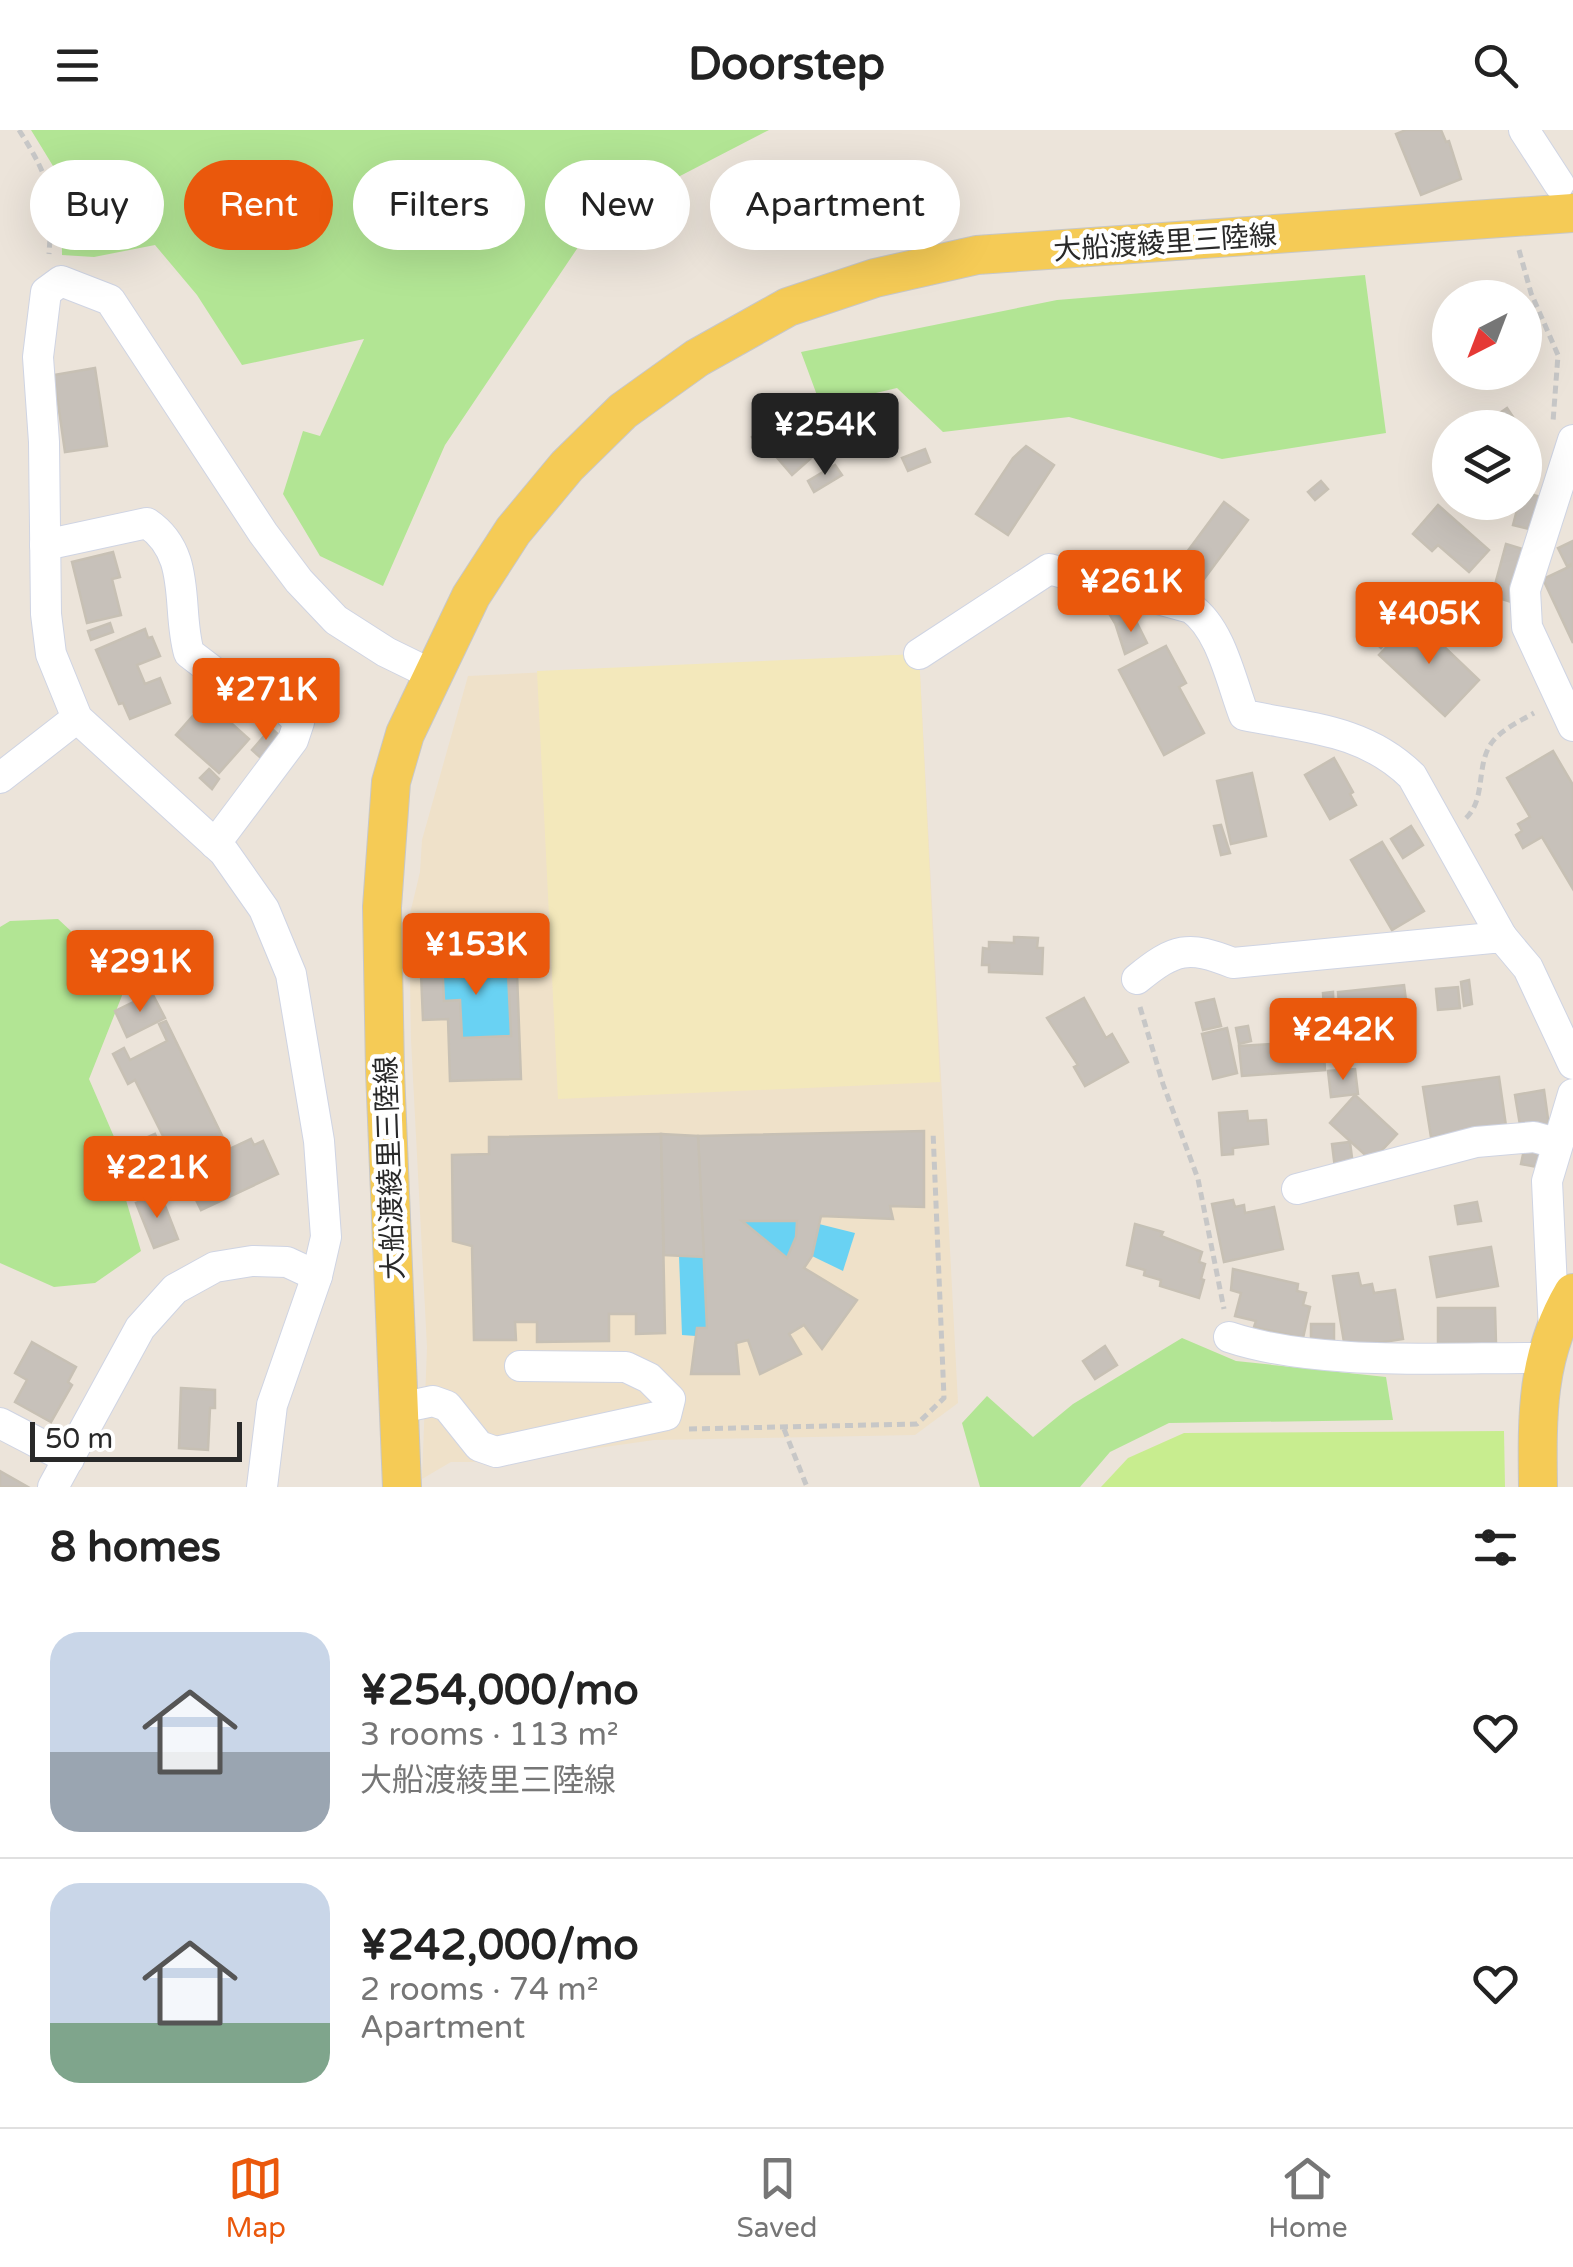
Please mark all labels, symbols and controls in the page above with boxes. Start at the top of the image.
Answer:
icon: menu [50,38,105,93]
text: Doorstep [688,38,885,92]
icon: search [1468,38,1523,93]
chip: Buy [30,160,164,250]
chip: Rent [184,160,333,250]
chip: Filters [353,160,525,250]
chip: New [545,160,690,250]
chip: Apartment [710,160,960,250]
street label: 大船渡綾里三陸線 [1052,218,1278,268]
north arrow [1432,280,1542,390]
map controls [1432,280,1542,520]
pin: ¥254K [755,393,895,478]
text: ¥254K [774,406,876,444]
button: layers [1432,410,1542,520]
pin: ¥261K [1061,550,1201,635]
text: ¥261K [1080,563,1182,601]
pin: ¥405K [1359,582,1499,667]
text: ¥405K [1378,595,1480,633]
pin: ¥271K [196,658,336,743]
text: ¥271K [215,671,317,709]
pin: ¥153K [406,913,546,998]
text: ¥153K [425,926,527,964]
pin: ¥291K [70,930,210,1015]
text: ¥291K [89,943,191,981]
pin: ¥242K [1273,998,1413,1083]
text: ¥242K [1292,1011,1394,1049]
street label: 大船渡綾里三陸線 [369,1055,411,1280]
pin: ¥221K [87,1136,227,1221]
text: ¥221K [106,1149,208,1187]
scale bar [30,1417,242,1462]
text: 50 m [45,1422,113,1456]
icon: filters [1468,1520,1523,1575]
text: 8 homes [50,1522,221,1573]
text: ¥254,000/mo [360,1665,639,1716]
icon: home [130,1672,250,1792]
icon: heart [1468,1705,1523,1760]
text: 3 rooms · 113 m² [360,1716,619,1754]
text: 大船渡綾里三陸線 [360,1762,616,1800]
text: ¥242,000/mo [360,1920,639,1971]
icon: home [130,1923,250,2043]
icon: heart [1468,1956,1523,2011]
text: 2 rooms · 74 m² [360,1971,599,2009]
text: Apartment [360,2009,525,2047]
tab: Map [225,2151,286,2245]
tab: Saved [737,2151,818,2245]
tab: Home [1268,2151,1348,2245]

